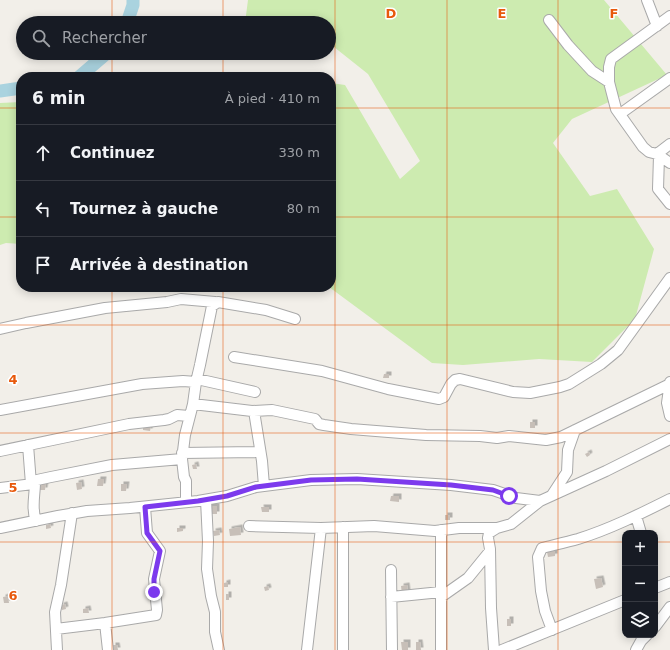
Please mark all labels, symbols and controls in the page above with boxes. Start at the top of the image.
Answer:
text: D [386,6,397,21]
text: E [498,6,506,21]
text: F [610,6,618,21]
search box [16,16,336,60]
icon: search [30,27,52,49]
text: Rechercher [62,29,147,47]
text: 6 min [32,88,85,108]
text: À pied · 410 m [225,91,320,106]
icon: ahead [32,142,54,164]
text: Continuez [70,144,155,162]
text: 330 m [278,145,320,160]
icon: left [32,198,54,220]
text: Tournez à gauche [70,200,218,218]
text: 80 m [287,201,320,216]
icon: arrive [32,254,54,276]
text: Arrivée à destination [70,256,248,274]
text: 4 [8,372,18,387]
text: 5 [8,480,18,495]
route start [500,487,518,505]
map controls [622,530,658,638]
button: + [622,530,658,566]
button: − [622,566,658,602]
route end [145,583,163,601]
text: 6 [8,588,18,603]
button: layers [622,602,658,638]

